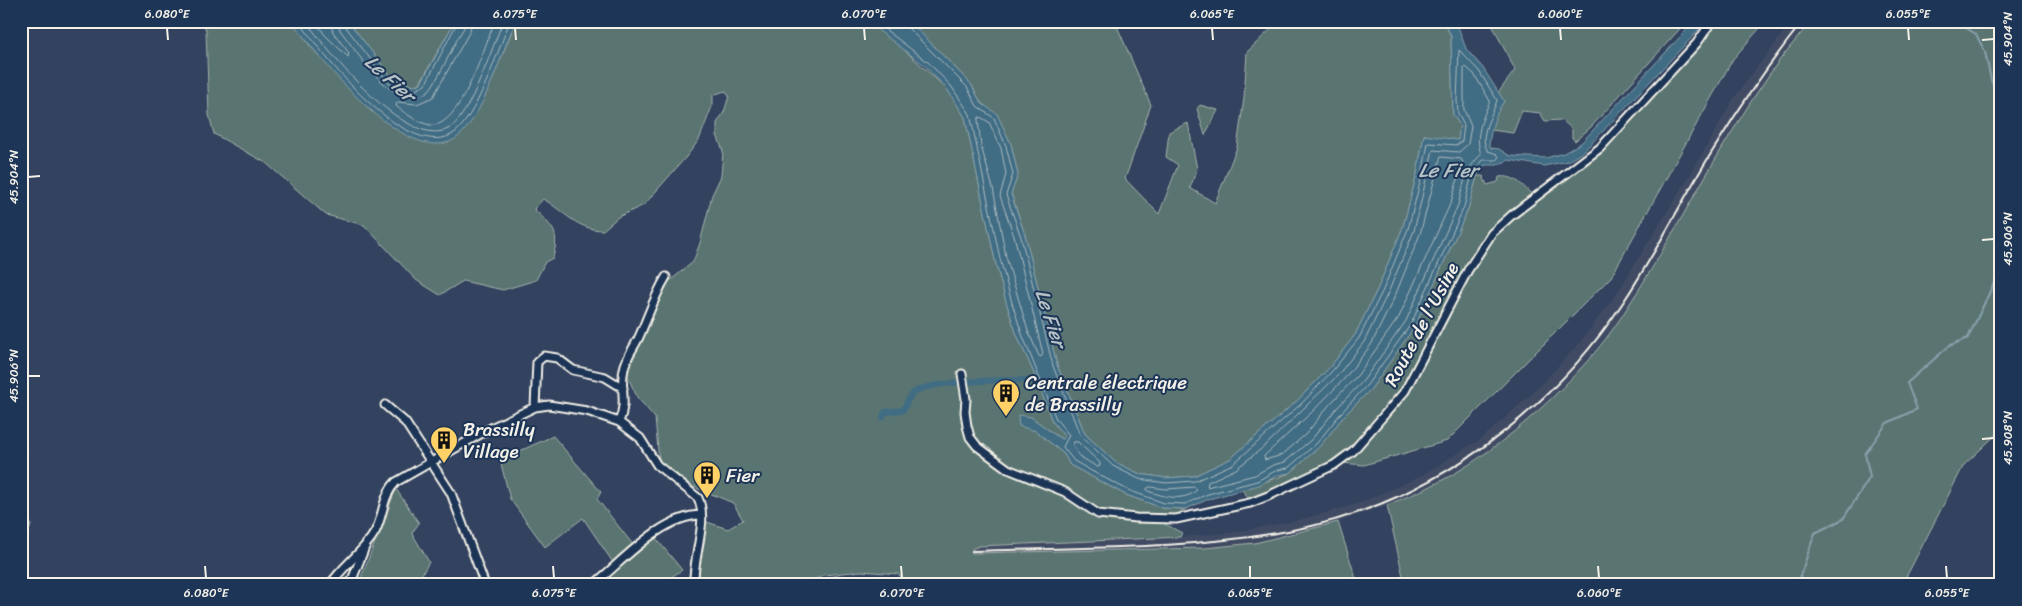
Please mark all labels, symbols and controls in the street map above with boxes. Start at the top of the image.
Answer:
text: 6.080°E [145,3,191,25]
text: 6.075°E [493,3,538,25]
text: 6.070°E [842,3,887,25]
text: 6.065°E [1190,3,1235,25]
text: 6.060°E [1538,3,1583,25]
text: 6.055°E [1886,3,1932,25]
text: 45.904°N [1997,11,2019,66]
water label: Le Fier [356,46,426,114]
text: 45.904°N [3,149,25,204]
water label: Le Fier [1419,153,1481,188]
text: 45.906°N [1997,211,2019,266]
street label: Route de l'Usine [1375,256,1468,392]
water label: Le Fier [1025,285,1077,355]
text: 45.906°N [3,348,25,403]
place label: Centrale électrique de Brassilly [1025,366,1187,421]
building icon: Centrale électrique de Brassilly [991,378,1021,417]
text: 45.908°N [1997,410,2019,465]
place label: Brassilly Village [463,413,535,468]
building icon: Brassilly Village [429,425,459,464]
place label: Fier [726,459,760,492]
building icon: Fier [692,460,722,499]
text: 6.080°E [184,582,230,604]
text: 6.075°E [532,582,577,604]
text: 6.070°E [880,582,925,604]
text: 6.065°E [1228,582,1273,604]
text: 6.060°E [1577,582,1622,604]
text: 6.055°E [1925,582,1971,604]

